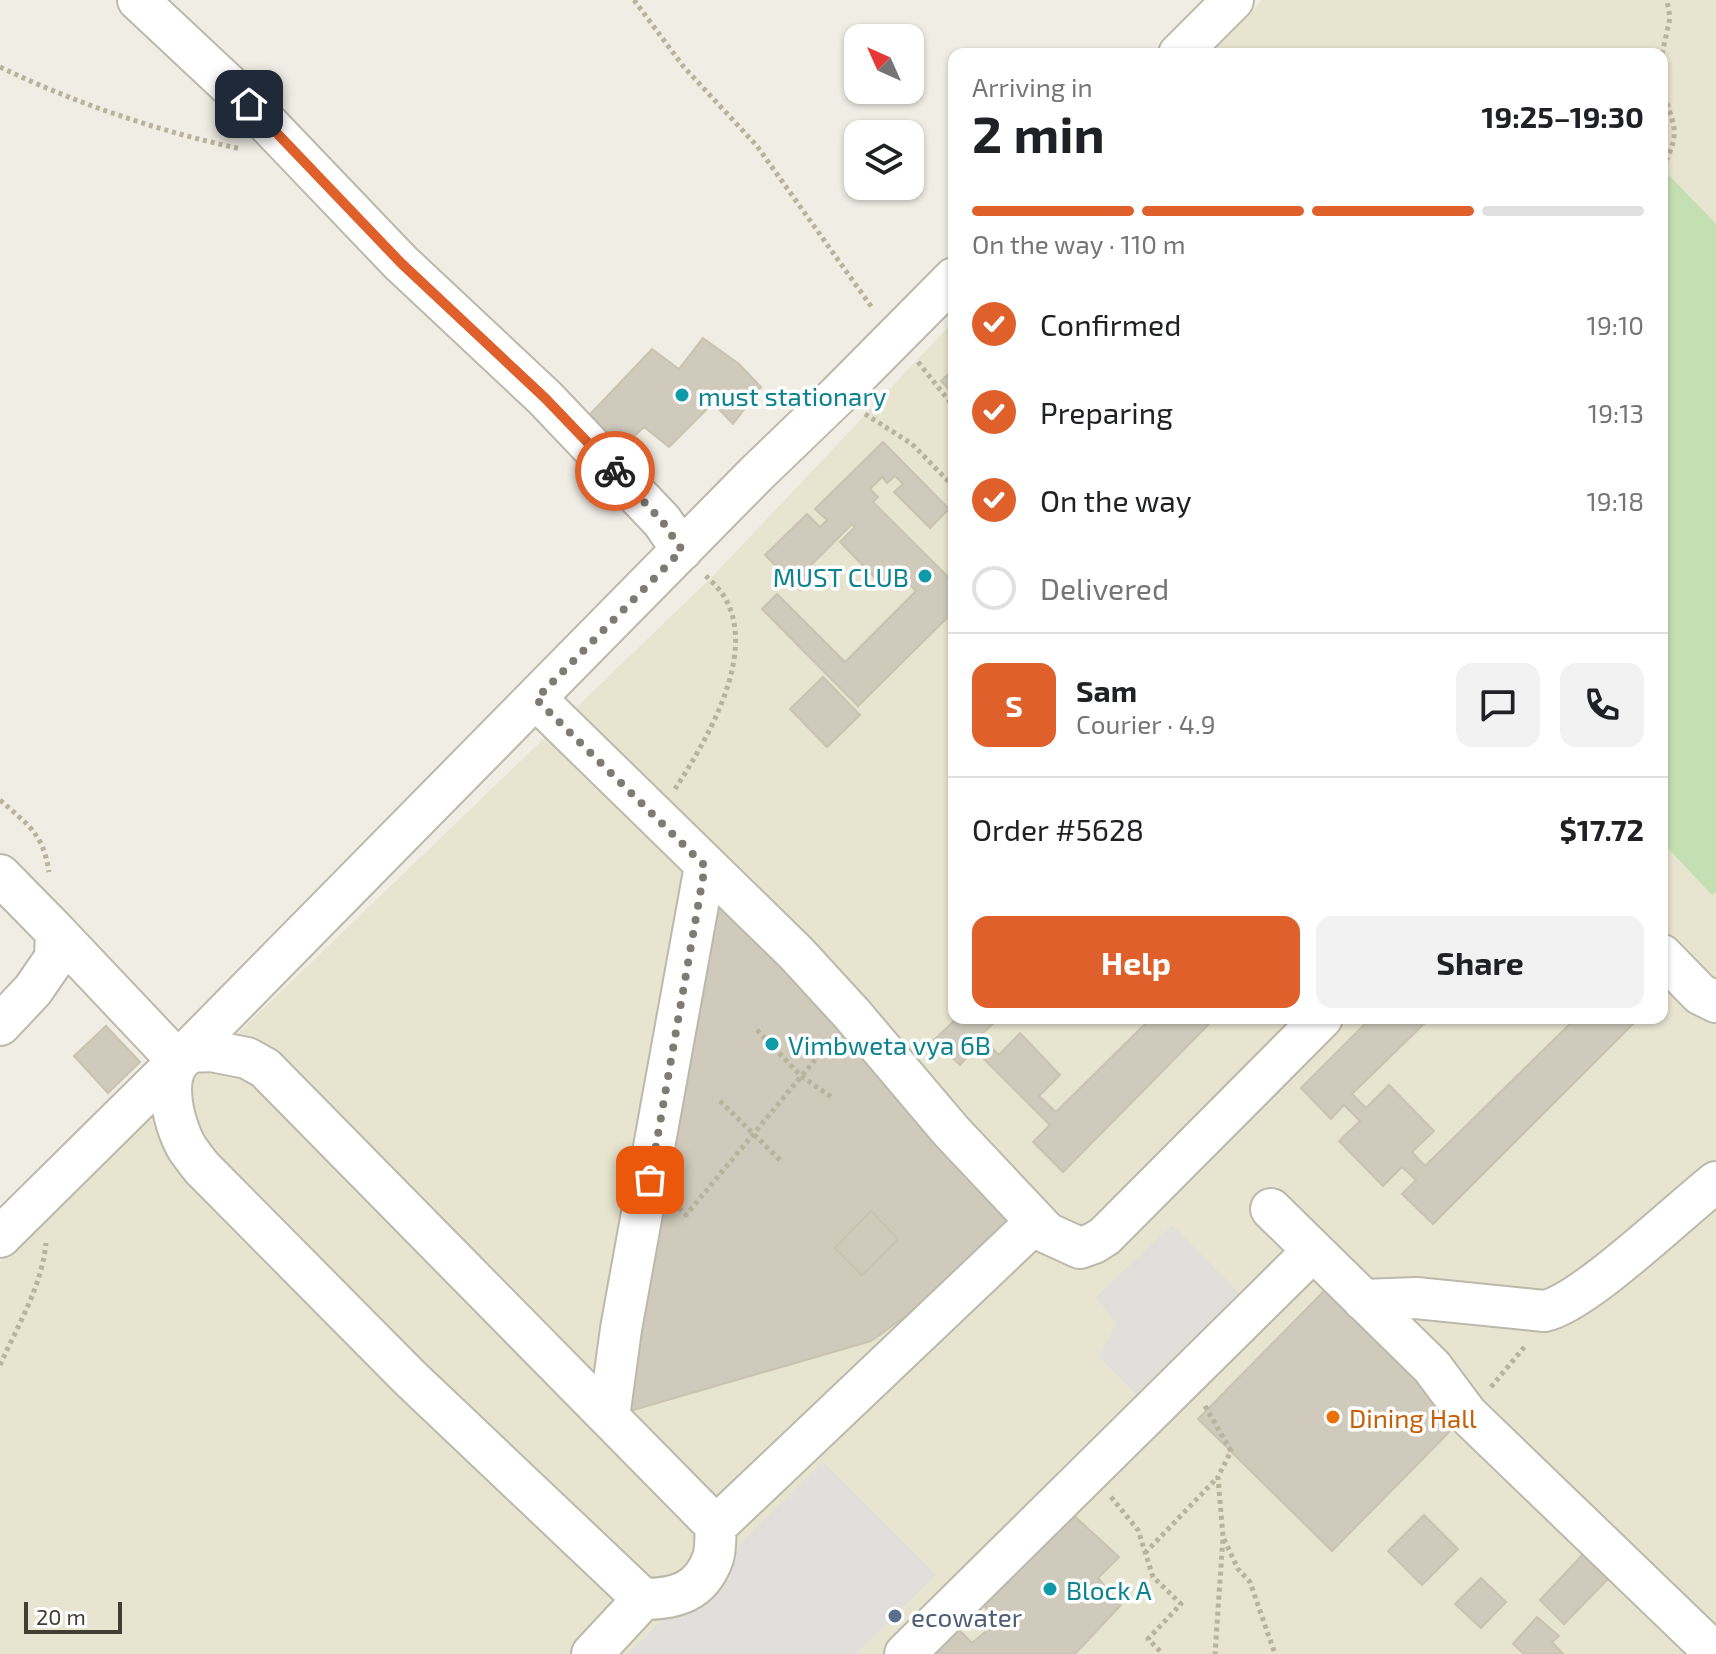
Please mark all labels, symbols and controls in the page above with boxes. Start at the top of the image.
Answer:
north arrow [844,24,924,104]
map controls [844,24,924,200]
pin [215,70,283,138]
text: Arriving in [972,71,1093,102]
icon: home [227,82,271,126]
text: 19:25–19:30 [1481,98,1644,134]
text: 2 min [972,101,1105,163]
button: layers [844,120,924,200]
text: On the way · 110 m [972,228,1186,259]
icon: check [972,302,1016,346]
text: Confirmed [1040,306,1181,342]
text: 19:10 [1587,309,1644,340]
place label: must stationary [698,380,887,411]
marker: must stationary [673,386,691,404]
icon: check [972,390,1016,434]
text: Preparing [1040,394,1173,430]
text: 19:13 [1588,397,1644,428]
courier [575,431,655,511]
icon: bike [593,449,637,493]
icon: check [972,478,1016,522]
text: On the way [1040,482,1192,518]
text: 19:18 [1587,485,1644,516]
place label: MUST CLUB [773,561,909,592]
marker: MUST CLUB [916,567,934,585]
text: Delivered [1040,570,1169,606]
button: chat [1456,663,1540,747]
button: phone [1560,663,1644,747]
text: Sam [1076,672,1137,708]
text: S [1005,687,1023,723]
text: Courier · 4.9 [1076,708,1216,739]
text: Order #5628 [972,811,1144,847]
text: $17.72 [1559,811,1644,847]
button: Help [972,916,1300,1008]
button: Share [1316,916,1644,1008]
place label: Vimbweta vya 6B [788,1029,991,1060]
marker: Vimbweta vya 6B [763,1035,781,1053]
pin [616,1146,684,1214]
icon: bag [628,1158,672,1202]
place label: Dining Hall [1349,1402,1477,1433]
marker: Dining Hall [1324,1408,1342,1426]
place label: Block A [1066,1574,1152,1605]
marker: Block A [1041,1580,1059,1598]
scale bar [24,1598,122,1634]
place label: ecowater [911,1601,1022,1632]
text: 20 m [36,1603,86,1629]
marker: ecowater [886,1607,904,1625]

